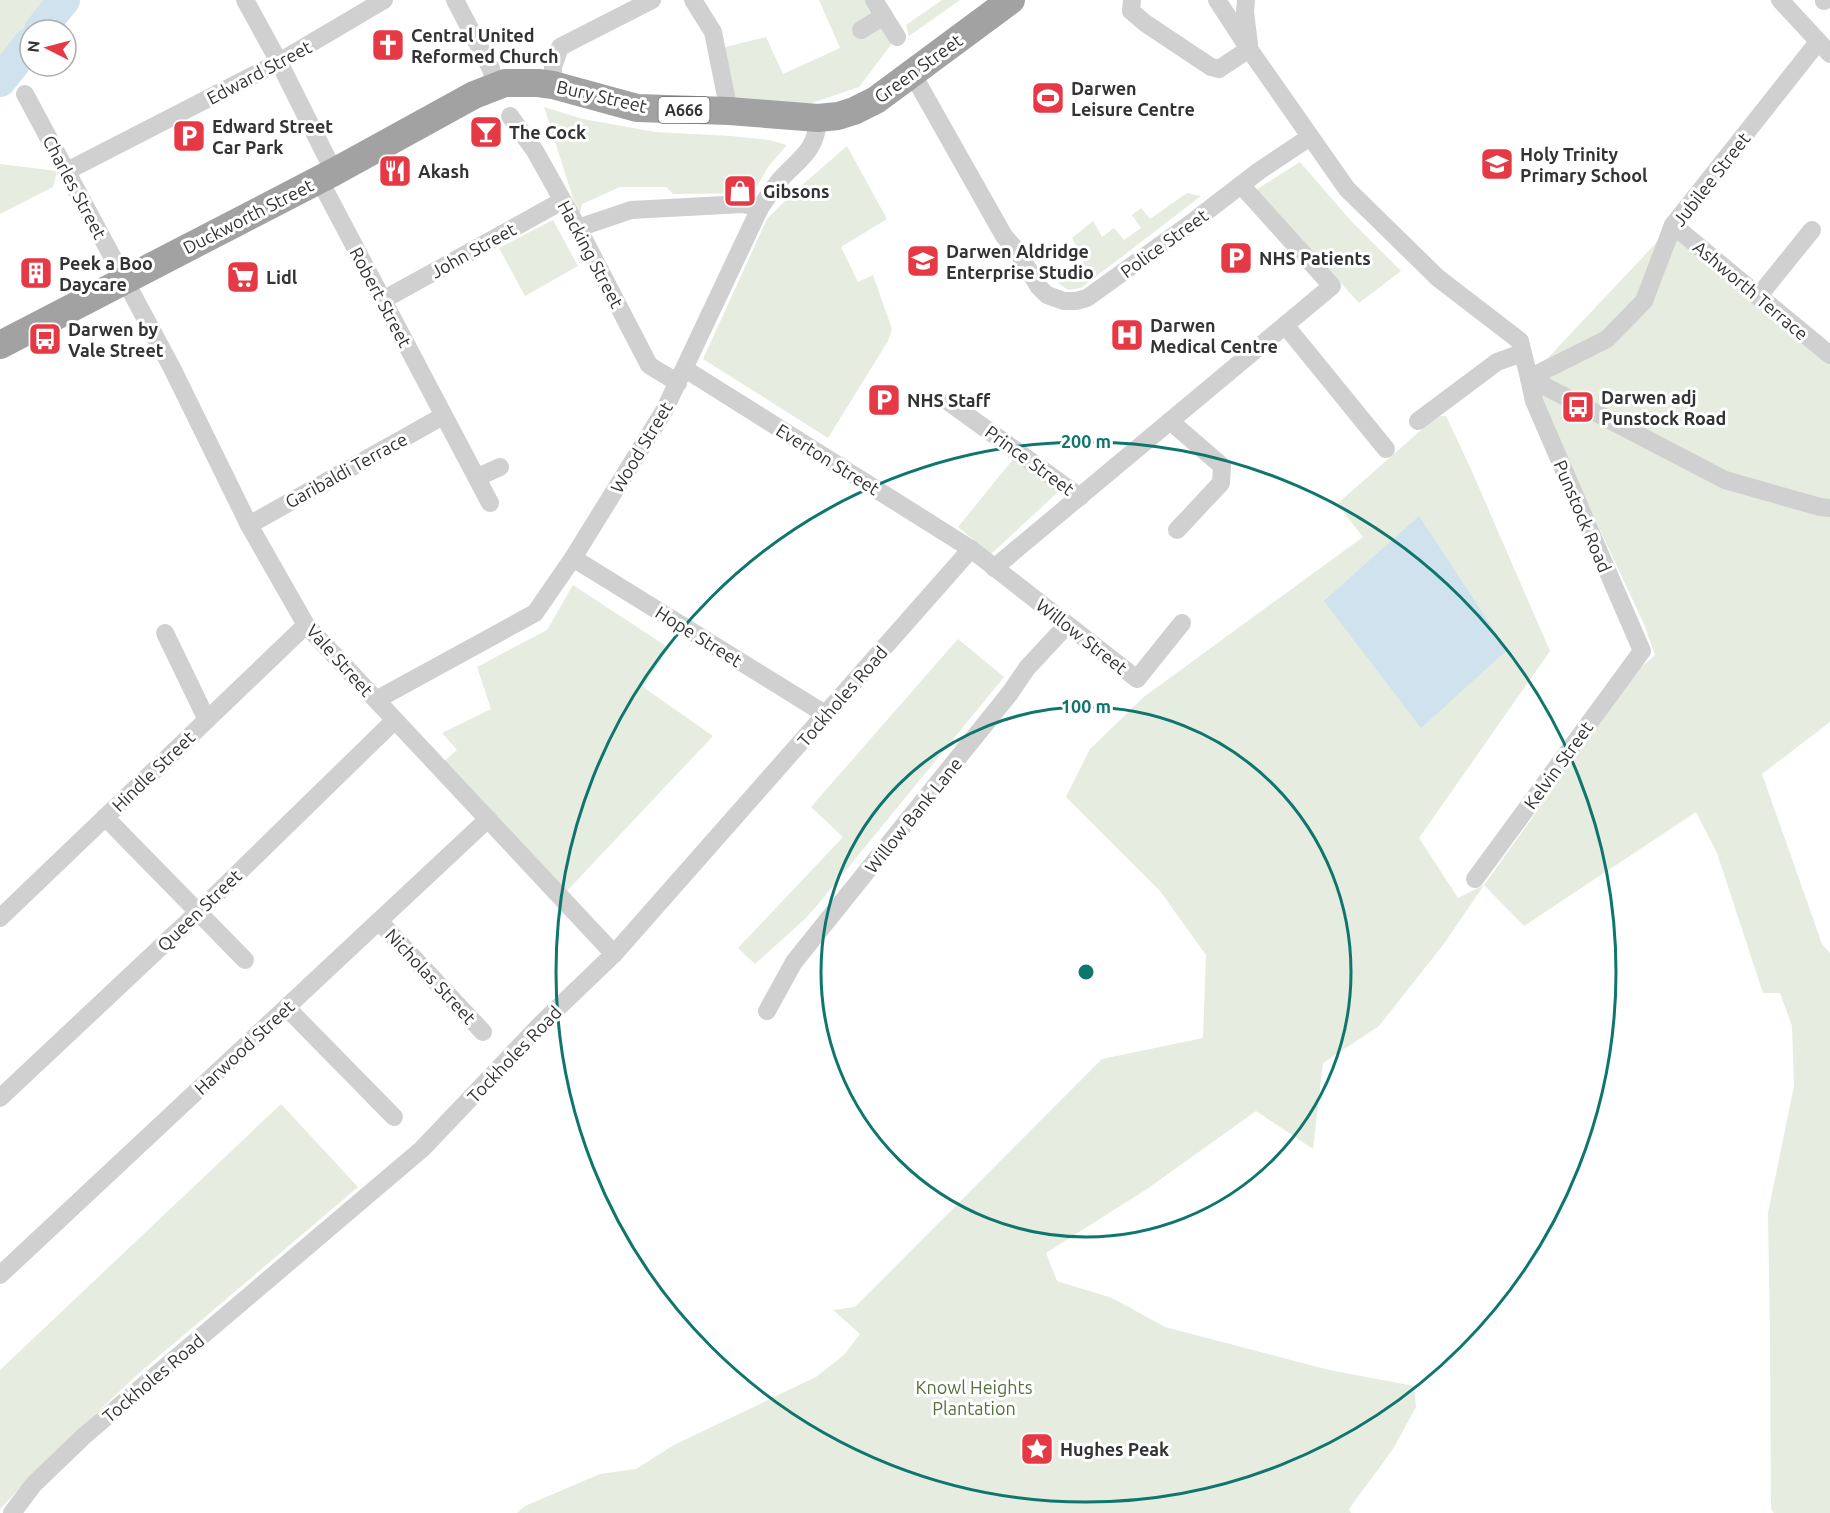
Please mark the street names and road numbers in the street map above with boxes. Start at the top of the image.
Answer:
street label: Green Street [870,30,966,106]
street label: Edward Street [203,36,315,108]
street label: Bury Street [555,76,649,116]
road number: A666 [658,97,710,123]
street label: Jubilee Street [1668,128,1754,230]
street label: Charles Street [39,132,111,242]
street label: Duckworth Street [180,175,316,257]
street label: Hacking Street [554,197,628,311]
street label: Police Street [1117,205,1211,281]
street label: John Street [427,218,519,282]
street label: Ashworth Terrace [1690,236,1812,344]
street label: Robert Street [346,244,416,350]
street label: Wood Street [606,398,676,496]
street label: Everton Street [773,419,883,499]
street label: Prince Street [982,421,1078,499]
street label: Garibaldi Terrace [282,428,410,512]
street label: Punstock Road [1550,457,1616,575]
street label: Willow Street [1033,594,1131,678]
street label: Hope Street [652,602,746,670]
street label: Vale Street [303,620,377,700]
street label: Tockholes Road [793,642,891,750]
street label: Kelvin Street [1520,717,1596,813]
street label: Hindle Street [108,727,198,815]
street label: Willow Bank Lane [860,753,966,877]
street label: Queen Street [153,865,246,956]
street label: Nicholas Street [382,924,480,1028]
street label: Harwood Street [190,996,298,1098]
street label: Tockholes Road [463,1002,565,1106]
street label: Tockholes Road [98,1330,208,1426]

